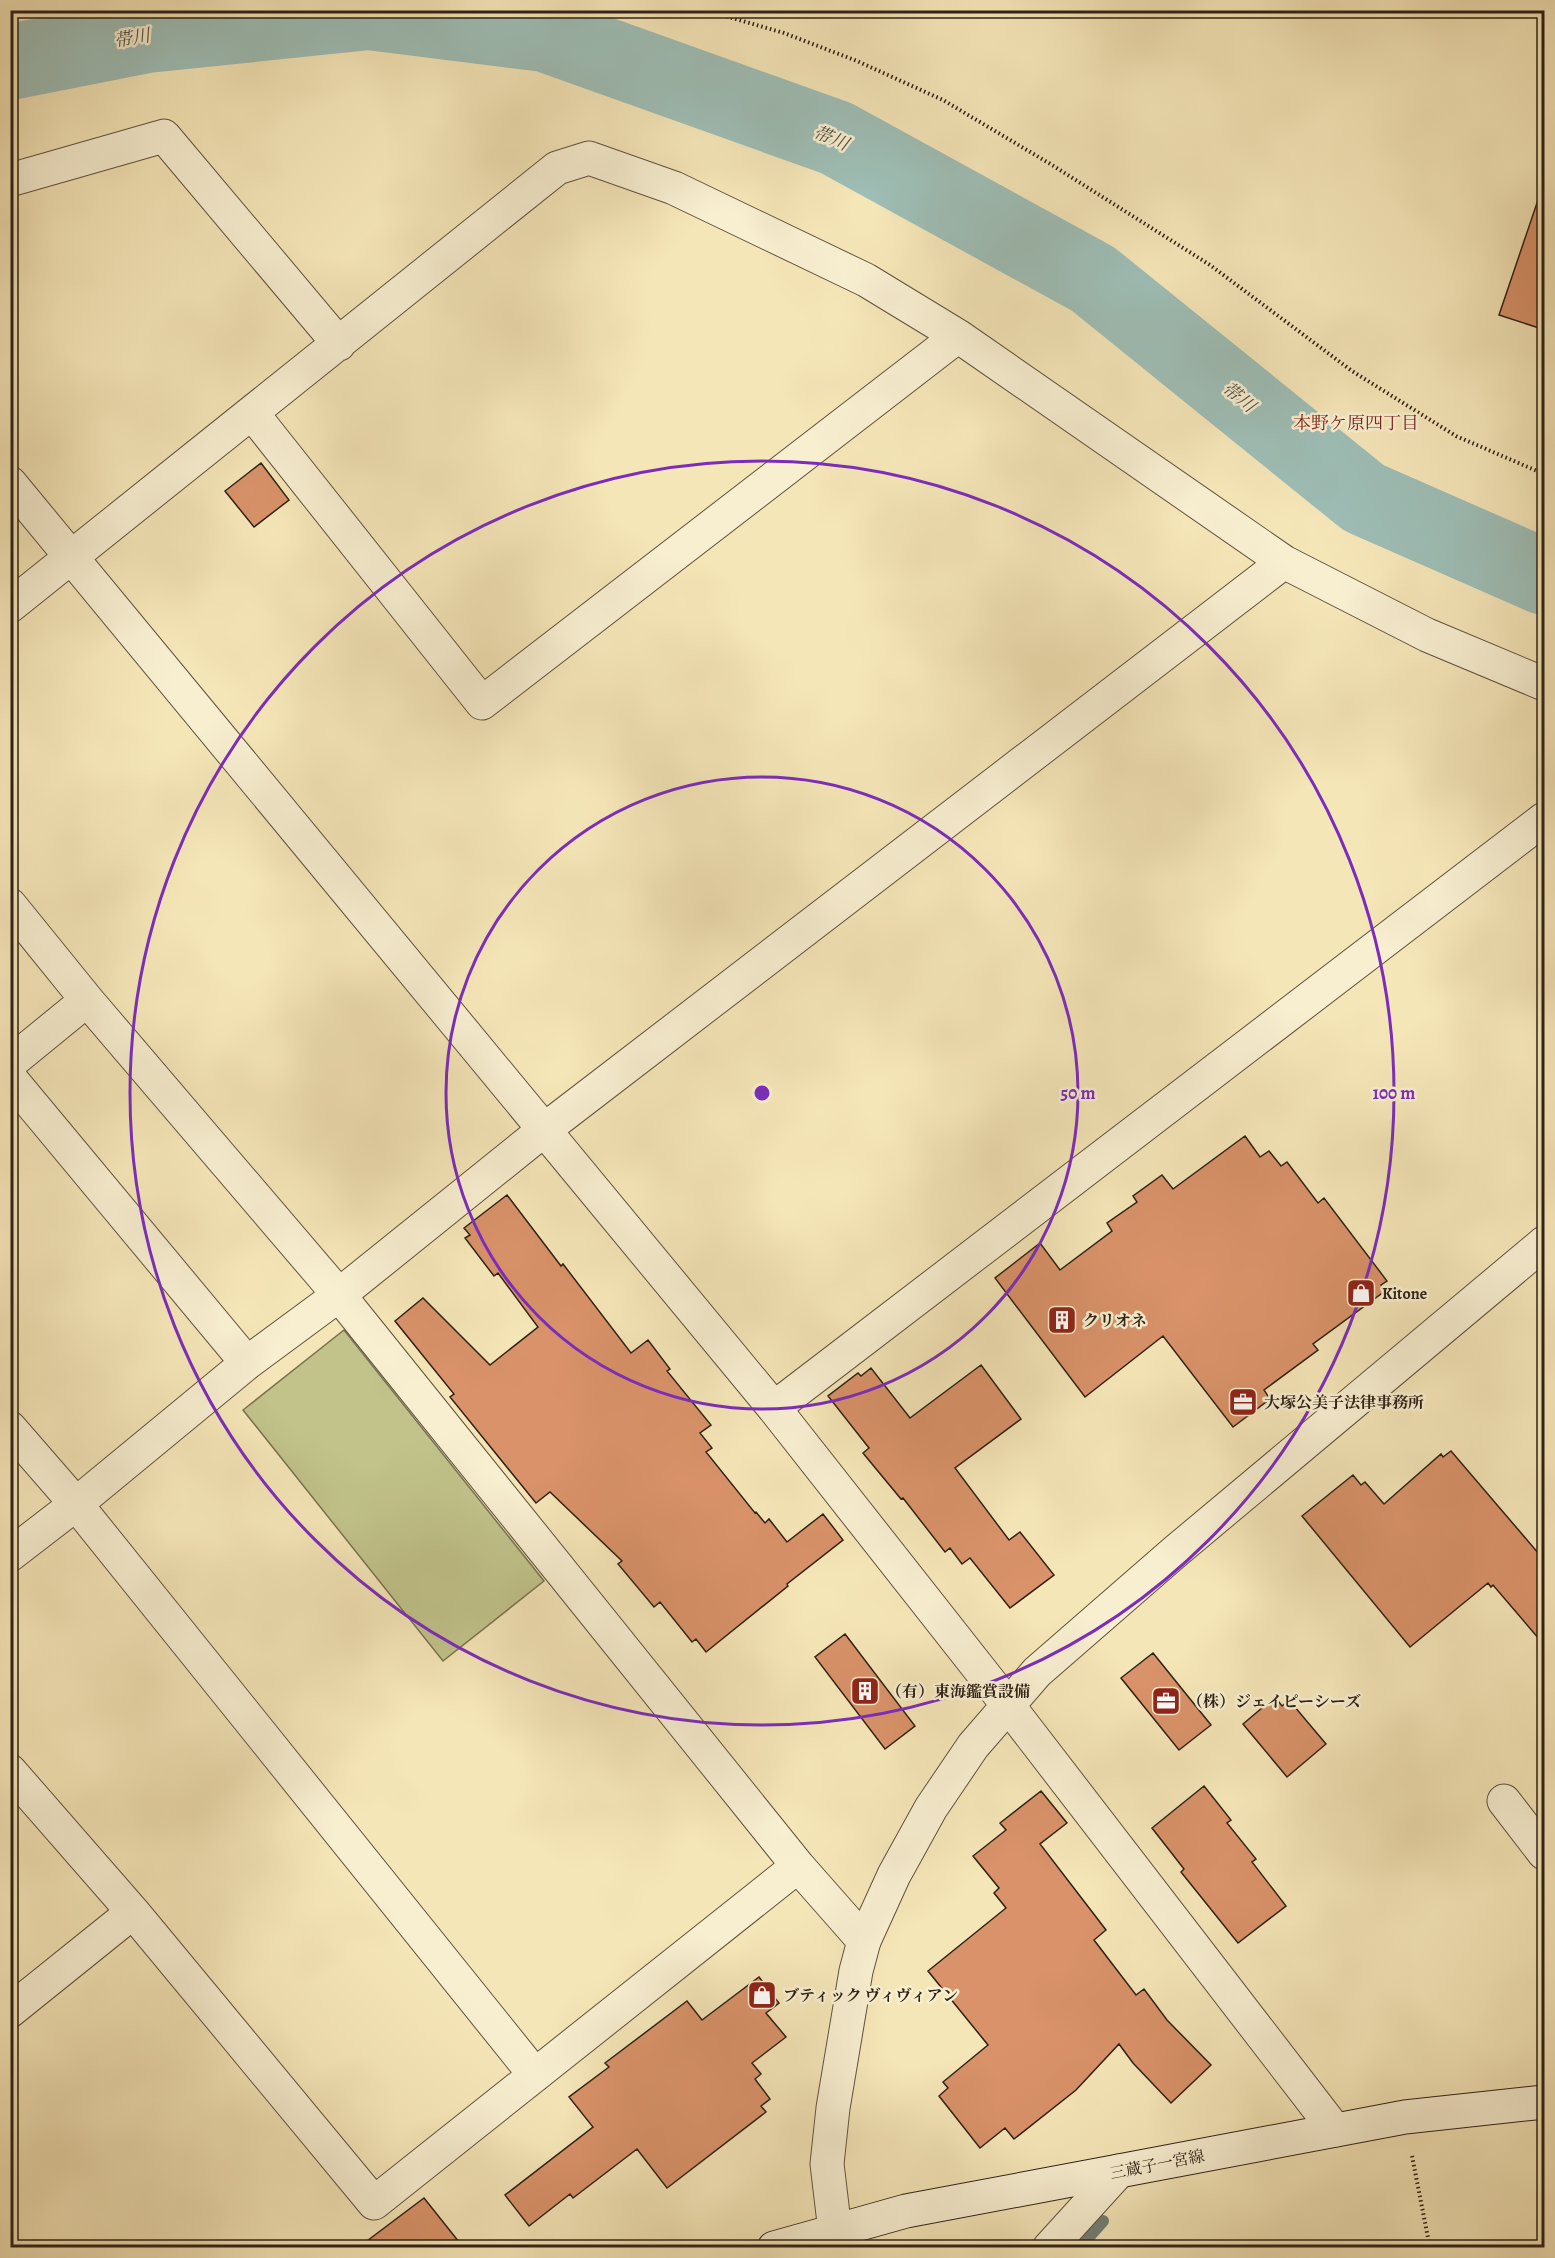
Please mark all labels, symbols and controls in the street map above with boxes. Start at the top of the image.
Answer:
water label: 帯川 [112,23,154,53]
water label: 帯川 [810,120,854,157]
water label: 帯川 [1217,376,1262,419]
district label: 本野ケ原四丁目 [1293,411,1419,435]
text: 50 m [1061,1081,1095,1105]
text: 100 m [1373,1081,1415,1105]
centre of rings [752,1083,772,1103]
shop icon: Kitone [1345,1277,1377,1309]
place label: Kitone [1382,1283,1427,1305]
building icon: クリオネ [1046,1304,1078,1336]
place label: クリオネ [1083,1310,1147,1332]
office icon: 大塚公美子法律事務所 [1227,1386,1259,1418]
place label: 大塚公美子法律事務所 [1264,1392,1424,1414]
building icon: （有）東海鑑賞設備 [849,1675,881,1707]
place label: （有）東海鑑賞設備 [886,1681,1030,1703]
office icon: （株）ジェイピーシーズ [1150,1685,1182,1717]
place label: （株）ジェイピーシーズ [1187,1691,1361,1713]
shop icon: ブティック ヴィヴィアン [746,1979,778,2011]
place label: ブティック ヴィヴィアン [783,1985,958,2007]
street label: 三蔵子一宮線 [1108,2145,1206,2185]

